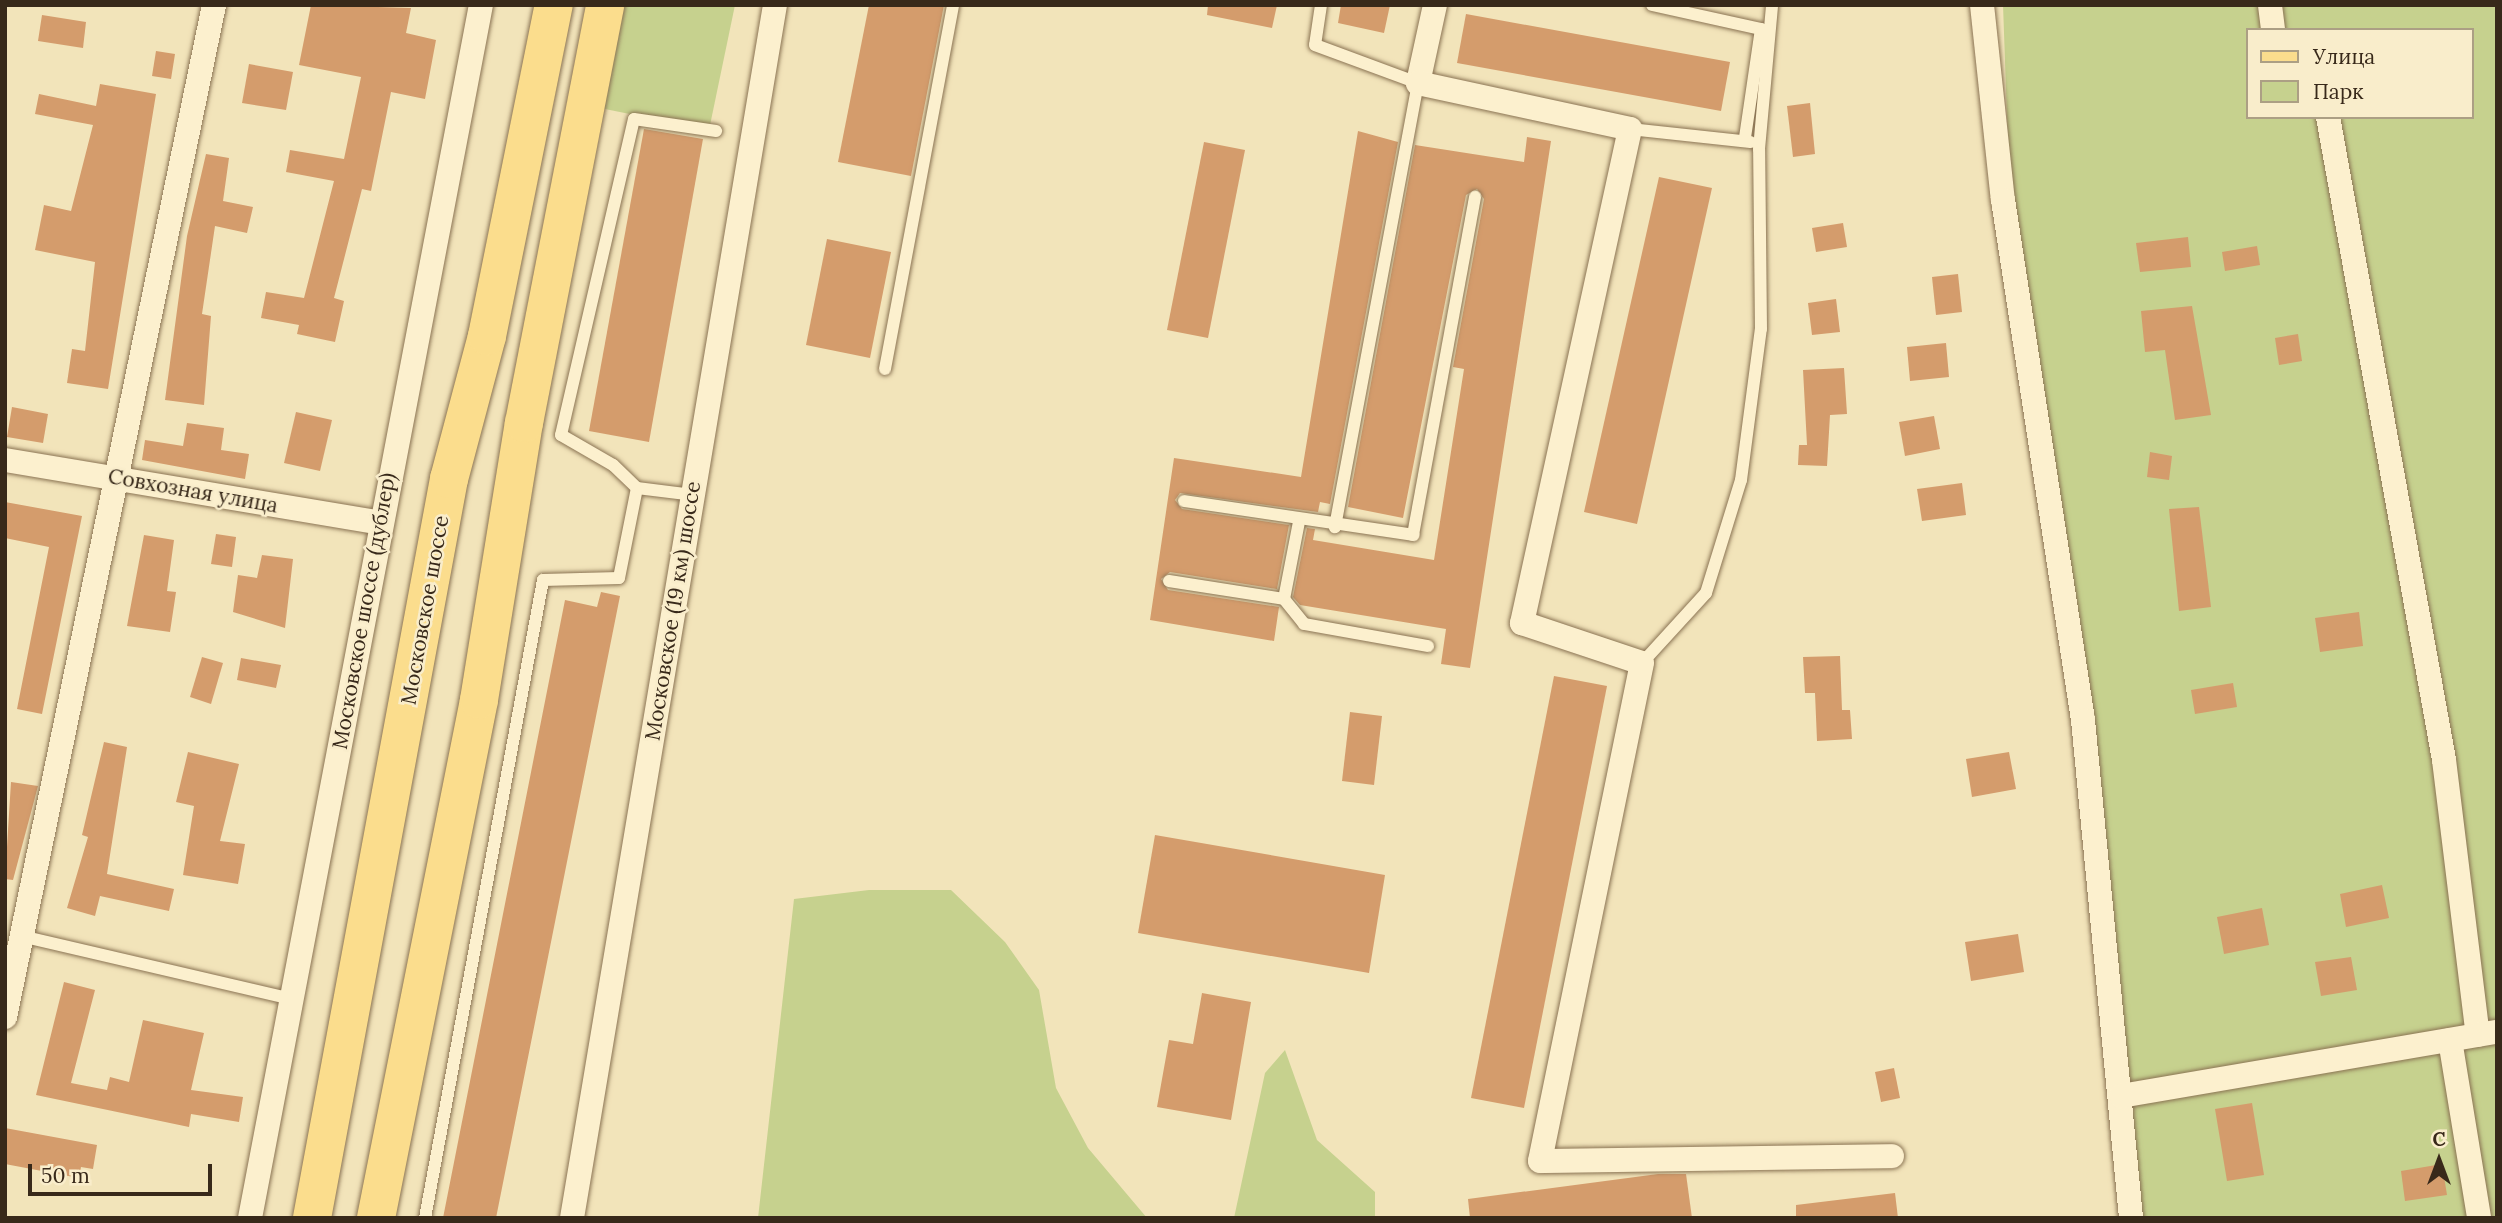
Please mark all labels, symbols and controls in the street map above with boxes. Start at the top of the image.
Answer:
legend [2246,28,2474,119]
text: Улица [2313,43,2375,70]
text: Парк [2313,78,2363,105]
street label: Совхозная улица [106,464,280,518]
street label: Московское шоссе (дублер) [327,471,401,751]
street label: Московское (19 км) шоссе [640,480,706,742]
street label: Московское шоссе [396,513,454,707]
north arrow [2404,1125,2474,1195]
text: С [2432,1127,2446,1151]
scale bar [32,1150,215,1194]
text: 50 m [41,1162,90,1189]

